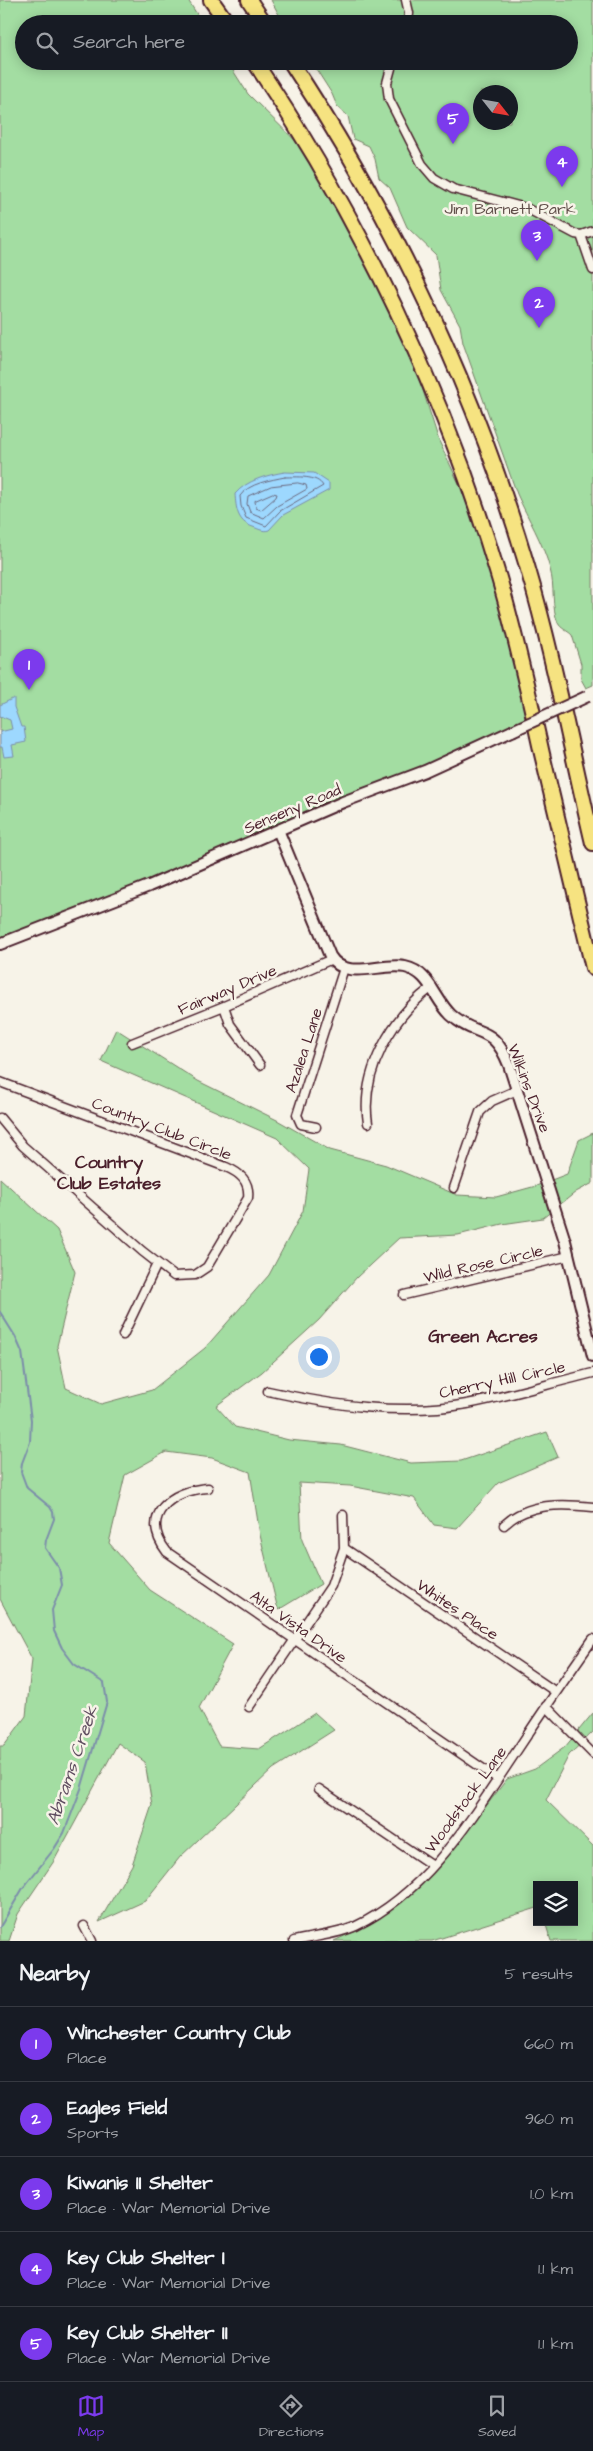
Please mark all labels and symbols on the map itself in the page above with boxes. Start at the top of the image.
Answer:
north arrow [473,85,518,130]
pin: 5 [437,103,469,144]
pin: 4 [546,146,578,187]
park label: Jim Barnett Park [444,198,576,220]
pin: 3 [521,220,553,261]
pin: 2 [523,287,555,328]
pin: 1 [13,649,45,690]
street label: Senseny Road [240,779,345,840]
street label: Fairway Drive [175,959,281,1022]
street label: Azalea Lane [280,1005,328,1096]
street label: Wilkins Drive [502,1041,556,1136]
street label: Country Club Circle [88,1092,235,1167]
district label: Country Club Estates [57,1150,161,1196]
street label: Wild Rose Circle [421,1239,545,1288]
district label: Green Acres [428,1324,538,1349]
your location [306,1344,332,1370]
street label: Cherry Hill Circle [437,1356,568,1405]
street label: Whites Place [412,1574,503,1646]
street label: Alta Vista Drive [245,1585,352,1669]
water label: Abrams Creek [40,1701,105,1828]
street label: Woodstock Lane [420,1741,512,1857]

